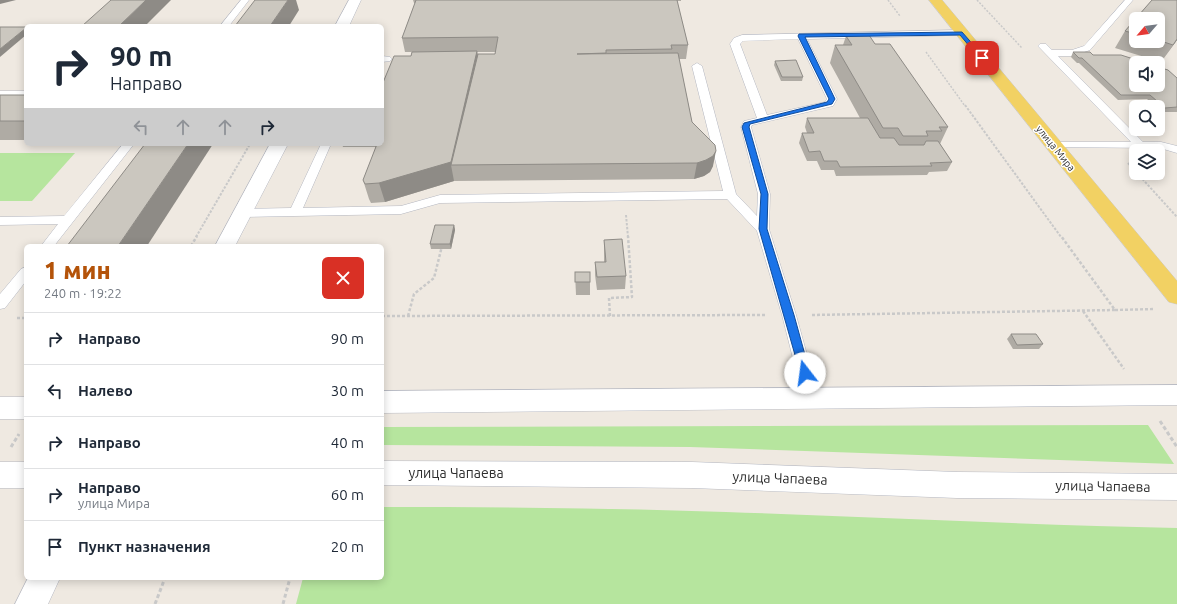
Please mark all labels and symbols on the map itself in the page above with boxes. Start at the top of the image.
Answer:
north arrow [1129,12,1165,48]
pin [965,41,999,75]
street label: улица Мира [1034,123,1077,173]
position arrow [784,352,826,394]
street label: улица Чапаева [408,465,504,481]
street label: улица Чапаева [732,468,828,488]
street label: улица Чапаева [1055,477,1151,495]

